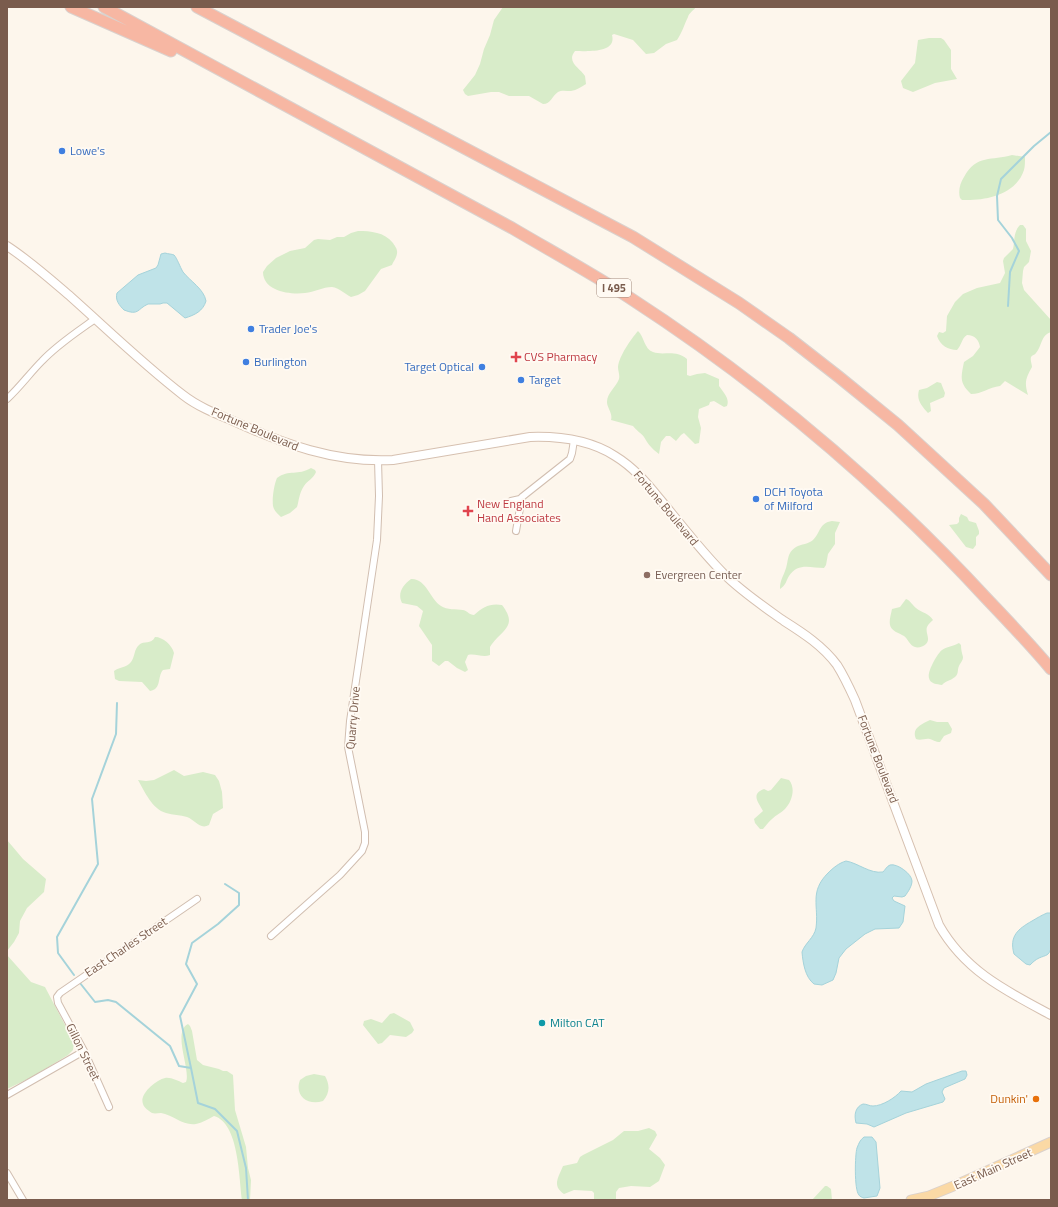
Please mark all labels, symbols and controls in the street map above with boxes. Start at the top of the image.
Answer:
place label: Lowe's [70,141,105,160]
marker: Lowe's [57,146,67,156]
road number: I 495 [597,279,631,297]
place label: Trader Joe's [259,319,318,338]
marker: Trader Joe's [246,324,256,334]
place label: CVS Pharmacy [524,347,598,366]
place label: Burlington [254,352,307,371]
marker: CVS Pharmacy [511,352,521,362]
marker: Burlington [241,357,251,367]
place label: Target Optical [405,357,474,376]
marker: Target Optical [477,362,487,372]
place label: Target [529,370,562,389]
marker: Target [516,375,526,385]
street label: Fortune Boulevard [209,402,302,455]
street label: Fortune Boulevard [629,466,704,549]
place label: DCH Toyota of Milford [764,482,823,515]
place label: New England Hand Associates [477,494,561,527]
marker: DCH Toyota of Milford [751,494,761,504]
marker: New England Hand Associates [462,505,474,517]
place label: Evergreen Center [655,565,742,584]
marker: Evergreen Center [642,570,652,580]
street label: Quarry Drive [340,686,365,750]
street label: Fortune Boulevard [853,712,904,806]
street label: East Charles Street [81,911,172,981]
place label: Milton CAT [550,1013,605,1032]
marker: Milton CAT [537,1018,547,1028]
street label: Gillon Street [61,1020,106,1084]
place label: Dunkin' [990,1089,1028,1108]
marker: Dunkin' [1031,1094,1041,1104]
street label: East Main Street [951,1142,1036,1194]

